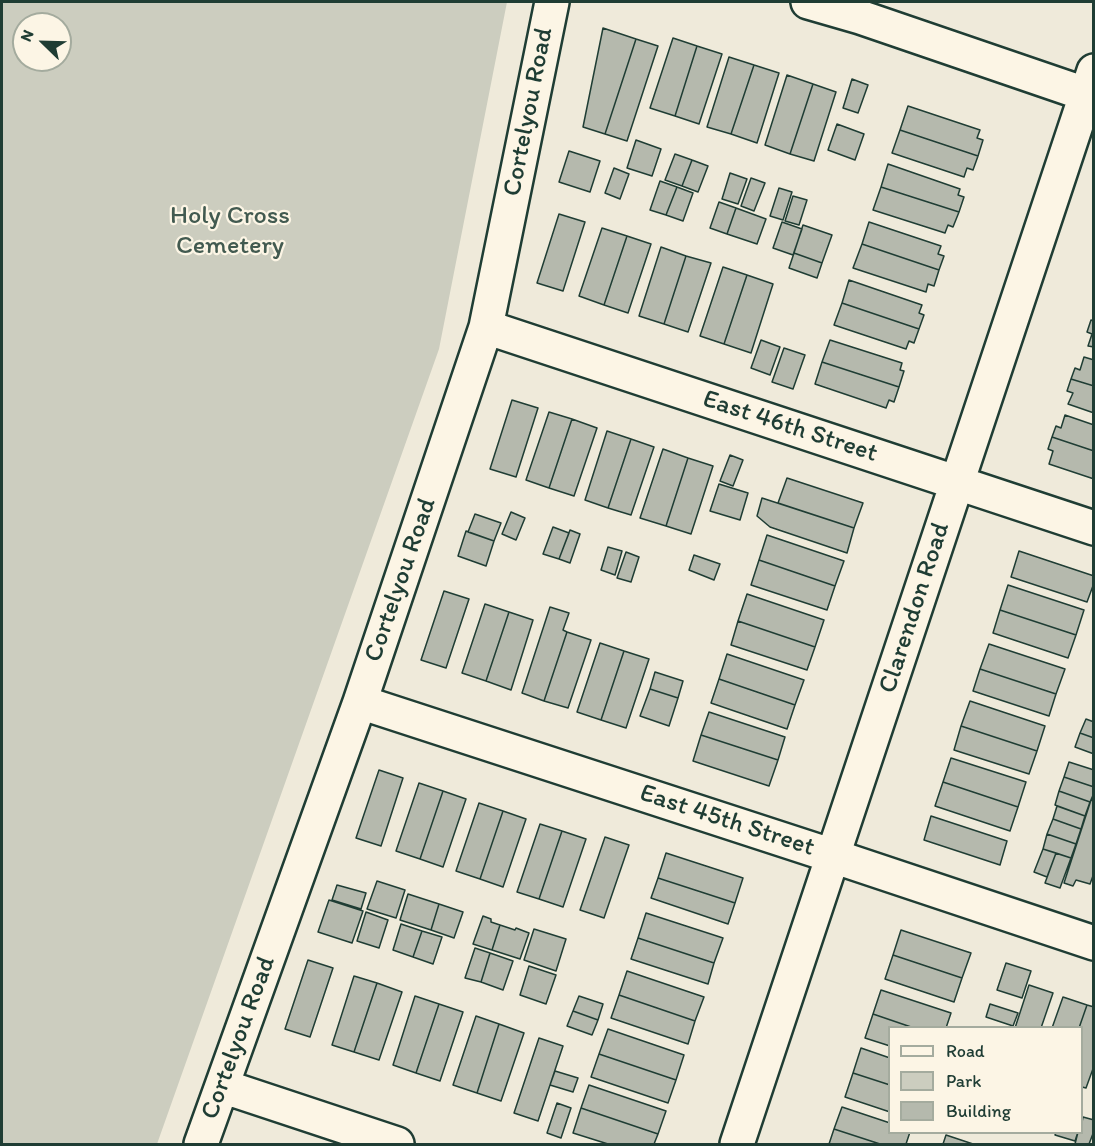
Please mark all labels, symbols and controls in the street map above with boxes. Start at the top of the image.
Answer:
north arrow [12,12,72,72]
street label: Cortelyou Road [497,25,561,199]
text: N [16,27,38,44]
park label: Holy Cross Cemetery [170,200,290,262]
street label: East 46th Street [699,384,881,470]
street label: Cortelyou Road [358,494,444,666]
street label: Clarendon Road [873,519,957,697]
street label: East 45th Street [636,778,818,864]
street label: Cortelyou Road [195,952,283,1124]
legend [888,1026,1083,1134]
text: Road [946,1040,985,1062]
text: Park [946,1070,981,1092]
text: Building [946,1100,1011,1122]

